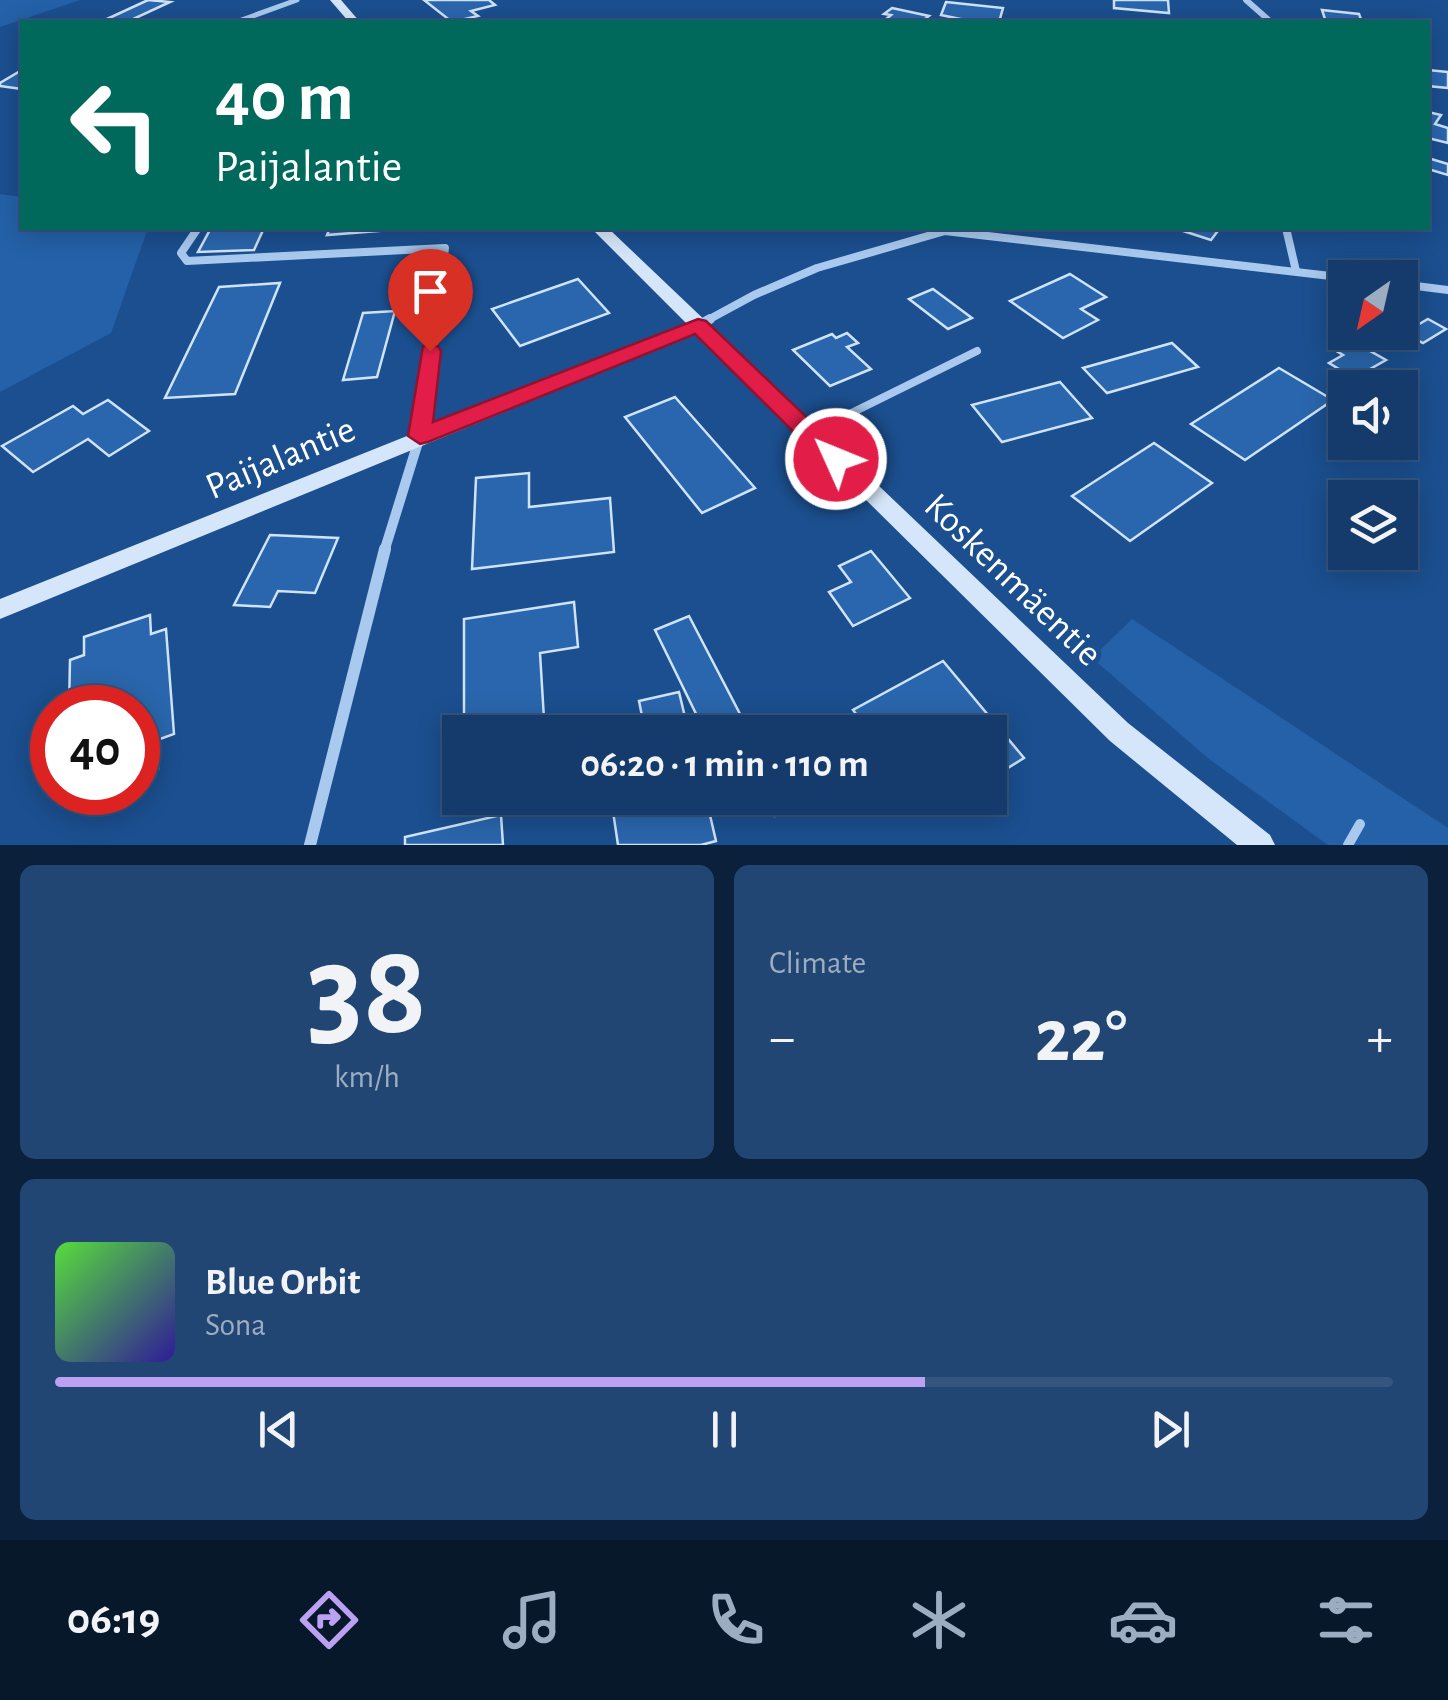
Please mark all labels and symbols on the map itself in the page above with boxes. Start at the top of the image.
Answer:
pin [388,249,473,352]
north arrow [1328,260,1418,350]
position arrow [784,407,888,511]
street label: Paijalantie [201,410,361,507]
street label: Koskenmäentie [917,487,1109,674]
speed limit sign: 40 [30,685,160,815]

